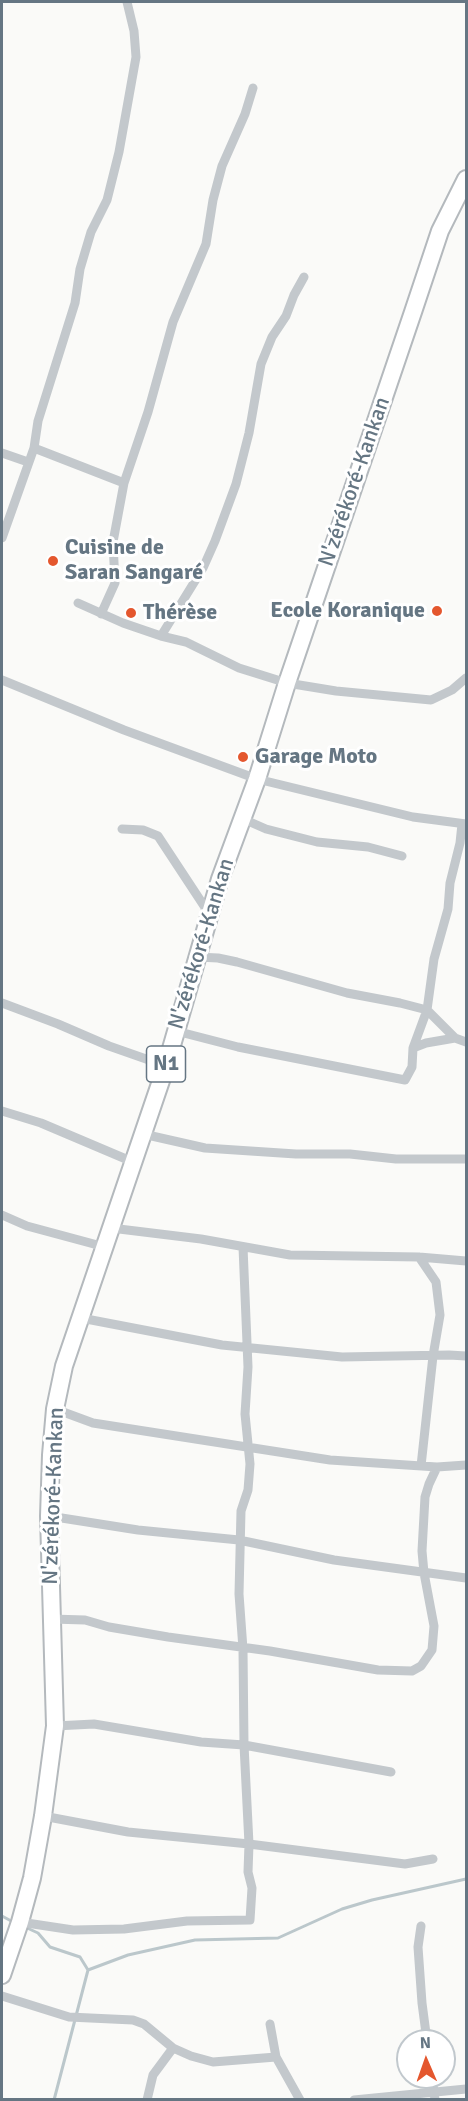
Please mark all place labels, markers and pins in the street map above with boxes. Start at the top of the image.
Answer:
place label: Cuisine de Saran Sangaré [65,535,203,586]
marker: Cuisine de Saran Sangaré [46,554,60,568]
place label: Ecole Koranique [270,598,425,624]
place label: Thérèse [143,600,217,626]
marker: Ecole Koranique [430,604,444,618]
marker: Thérèse [124,606,138,620]
place label: Garage Moto [255,744,377,770]
marker: Garage Moto [236,750,250,764]

